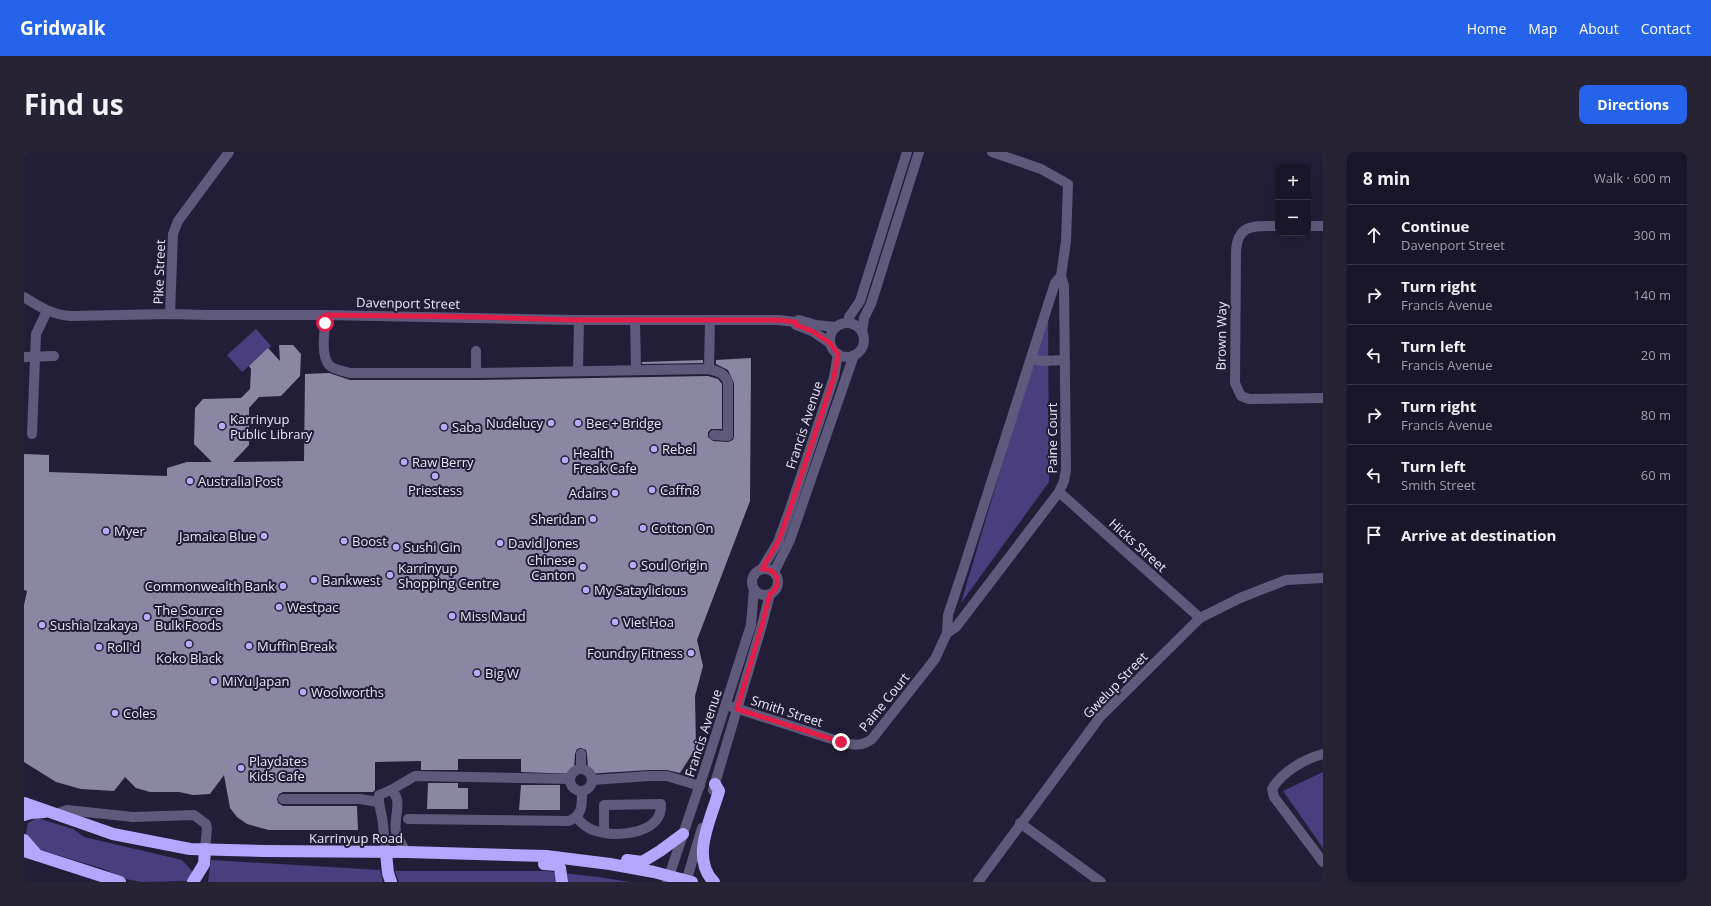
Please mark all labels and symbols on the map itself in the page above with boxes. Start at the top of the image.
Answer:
street label: Pike Street [149,239,169,305]
street label: Davenport Street [356,293,460,313]
street label: Brown Way [1211,301,1231,371]
route start [316,314,334,332]
street label: Francis Avenue [781,379,827,471]
street label: Paine Court [1043,402,1061,473]
place label: Karrinyup Public Library [230,410,313,443]
place label: Nudelucy [486,414,543,432]
place label: Bec + Bridge [586,414,661,432]
place label: Saba [452,418,482,436]
marker: Nudelucy [546,418,556,428]
marker: Bec + Bridge [573,418,583,428]
marker: Karrinyup Public Library [217,421,227,431]
marker: Saba [439,422,449,432]
place label: Rebel [662,440,696,458]
place label: Health Freak Cafe [573,444,637,477]
marker: Rebel [649,444,659,454]
place label: Raw Berry [412,453,474,471]
marker: Health Freak Cafe [560,455,570,465]
marker: Raw Berry [399,457,409,467]
marker: Priestess [430,471,440,481]
place label: Australia Post [198,472,282,490]
marker: Australia Post [185,476,195,486]
place label: Priestess [408,481,462,499]
place label: Caffn8 [660,481,700,499]
place label: Adairs [569,484,607,502]
marker: Caffn8 [647,485,657,495]
marker: Adairs [610,488,620,498]
place label: Sheridan [531,510,585,528]
marker: Sheridan [588,514,598,524]
street label: Hicks Street [1105,514,1171,576]
place label: Cotton On [651,519,714,537]
place label: Myer [114,522,146,540]
marker: Cotton On [638,523,648,533]
marker: Myer [101,526,111,536]
place label: Jamaica Blue [177,527,256,545]
marker: Jamaica Blue [259,531,269,541]
place label: Boost [352,532,387,550]
place label: David Jones [508,534,579,552]
marker: Boost [339,536,349,546]
place label: Sushi Gin [404,538,461,556]
marker: David Jones [495,538,505,548]
marker: Sushi Gin [391,542,401,552]
place label: Chinese Canton [527,551,575,584]
place label: Soul Origin [641,556,708,574]
place label: Karrinyup Shopping Centre [398,559,499,592]
marker: Soul Origin [628,560,638,570]
marker: Chinese Canton [578,562,588,572]
marker: Karrinyup Shopping Centre [385,570,395,580]
place label: Bankwest [322,571,381,589]
marker: Bankwest [309,575,319,585]
place label: Commonwealth Bank [145,577,275,595]
marker: Commonwealth Bank [278,581,288,591]
place label: My Sataylicious [594,581,686,599]
marker: My Sataylicious [581,585,591,595]
place label: Westpac [287,598,339,616]
place label: The Source Bulk Foods [155,601,223,634]
marker: Westpac [274,602,284,612]
place label: Miss Maud [460,607,526,625]
marker: Miss Maud [447,611,457,621]
marker: The Source Bulk Foods [142,612,152,622]
place label: Viet Hoa [623,613,674,631]
place label: Sushia Izakaya [50,616,138,634]
marker: Viet Hoa [610,617,620,627]
marker: Sushia Izakaya [37,620,47,630]
place label: Muffin Break [257,637,335,655]
place label: Roll'd [107,638,140,656]
marker: Koko Black [184,639,194,649]
marker: Muffin Break [244,641,254,651]
marker: Roll'd [94,642,104,652]
place label: Foundry Fitness [587,644,683,662]
marker: Foundry Fitness [686,648,696,658]
street label: Gwelup Street [1079,648,1152,722]
place label: Koko Black [156,649,222,667]
place label: Big W [485,664,519,682]
marker: Big W [472,668,482,678]
street label: Paine Court [855,669,914,735]
place label: MiYu Japan [222,672,289,690]
marker: MiYu Japan [209,676,219,686]
place label: Woolworths [311,683,384,701]
marker: Woolworths [298,687,308,697]
street label: Francis Avenue [680,687,726,779]
street label: Smith Street [749,691,826,731]
place label: Coles [123,704,156,722]
marker: Coles [110,708,120,718]
route end [832,733,850,751]
place label: Playdates Kids Cafe [249,752,307,785]
marker: Playdates Kids Cafe [236,763,246,773]
street label: Karrinyup Road [309,829,403,847]

